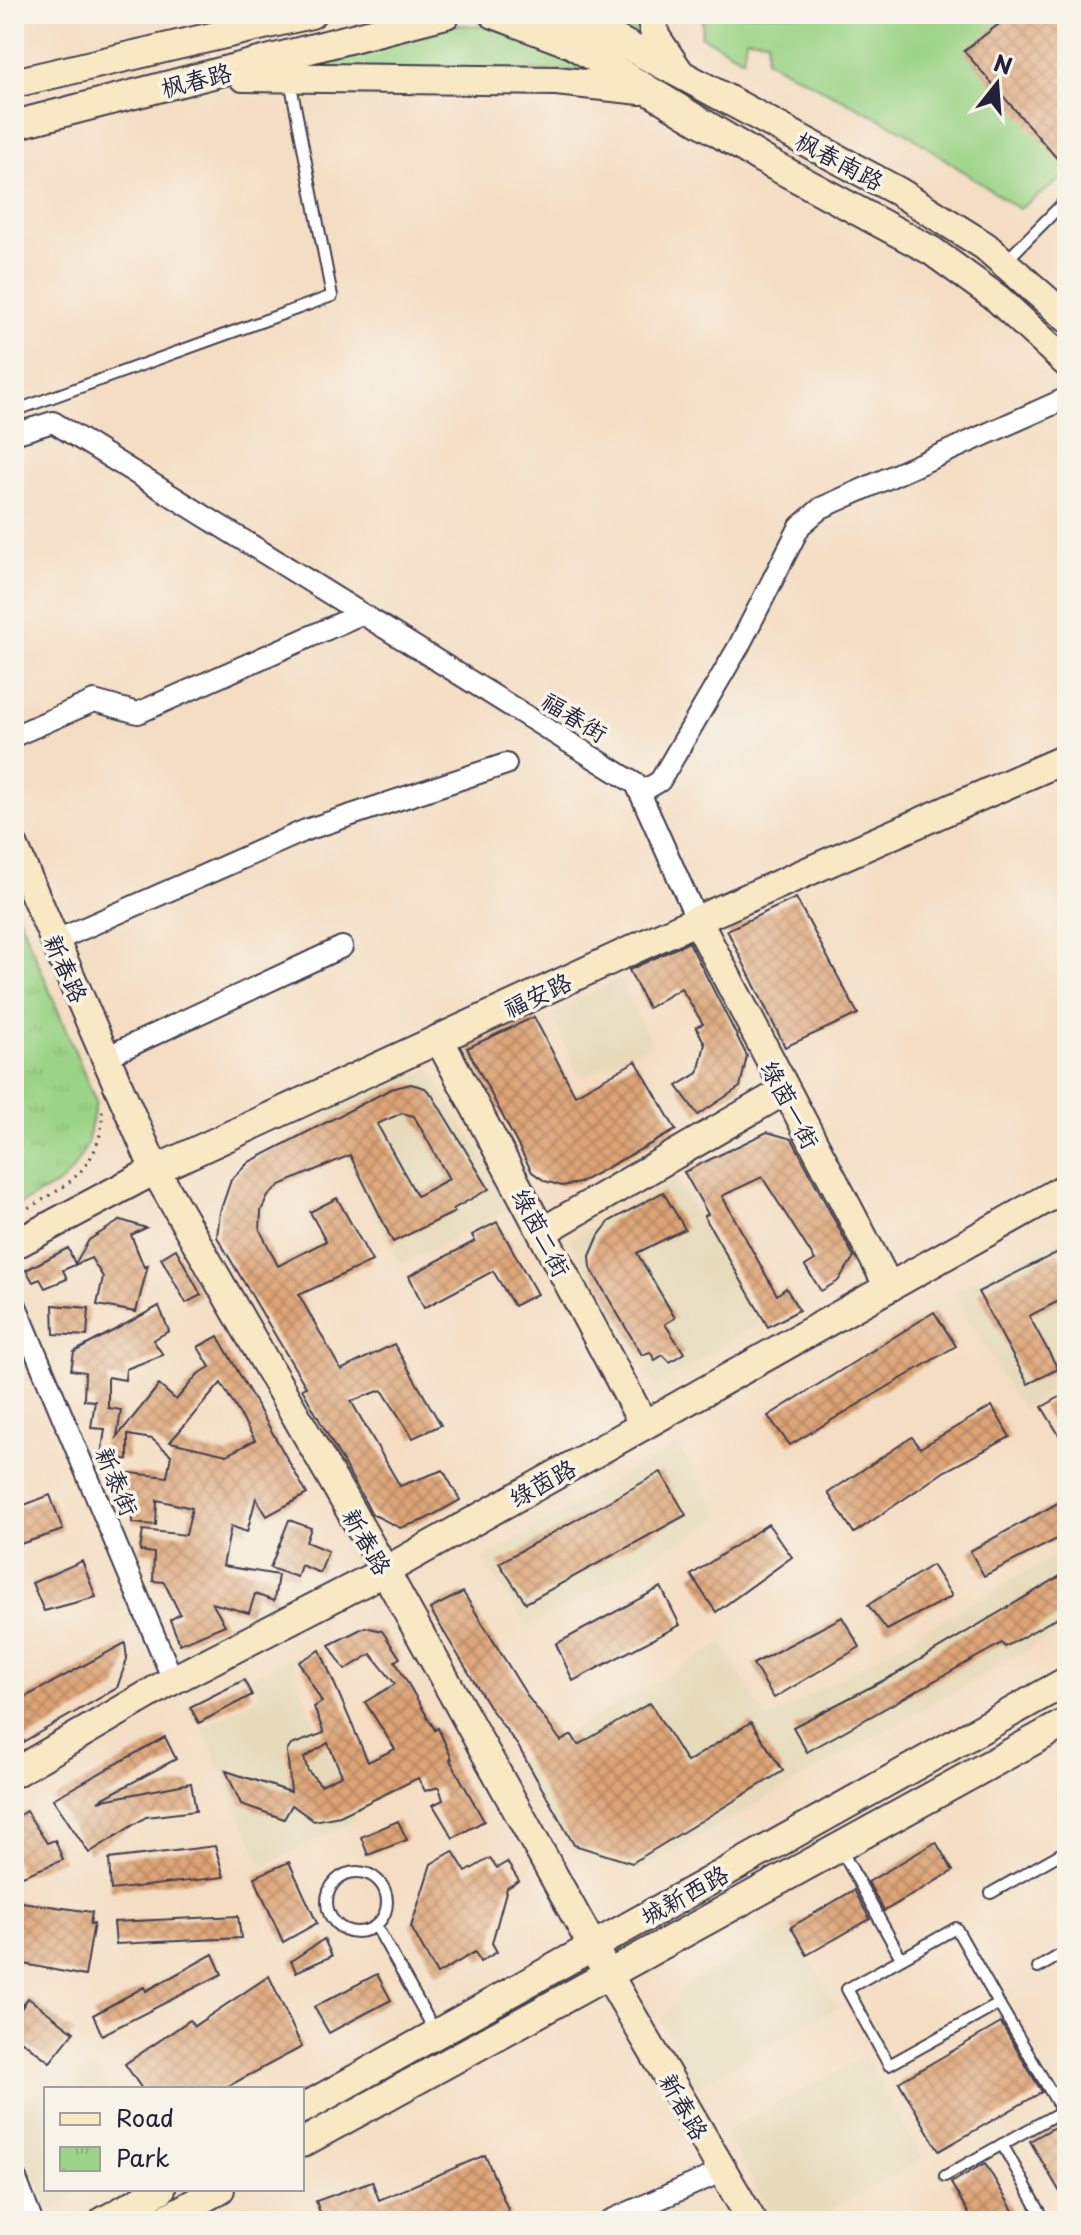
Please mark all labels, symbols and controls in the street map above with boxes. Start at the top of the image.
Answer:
north arrow [957,44,1037,124]
text: N [990,45,1016,82]
street label: 枫春路 [157,53,235,105]
street label: 枫春南路 [789,122,891,198]
street label: 福春街 [535,682,615,750]
street label: 新春路 [36,928,98,1008]
street label: 福安路 [497,962,577,1026]
street label: 绿茵一街 [753,1053,829,1155]
street label: 绿茵二街 [504,1181,580,1283]
street label: 新泰街 [87,1441,149,1521]
street label: 绿茵路 [502,1449,582,1515]
street label: 新春路 [334,1501,402,1581]
street label: 城新西路 [633,1855,735,1933]
street label: 新春路 [651,2066,719,2146]
legend [44,2087,304,2191]
text: Road [116,2099,174,2135]
text: Park [116,2139,170,2175]

